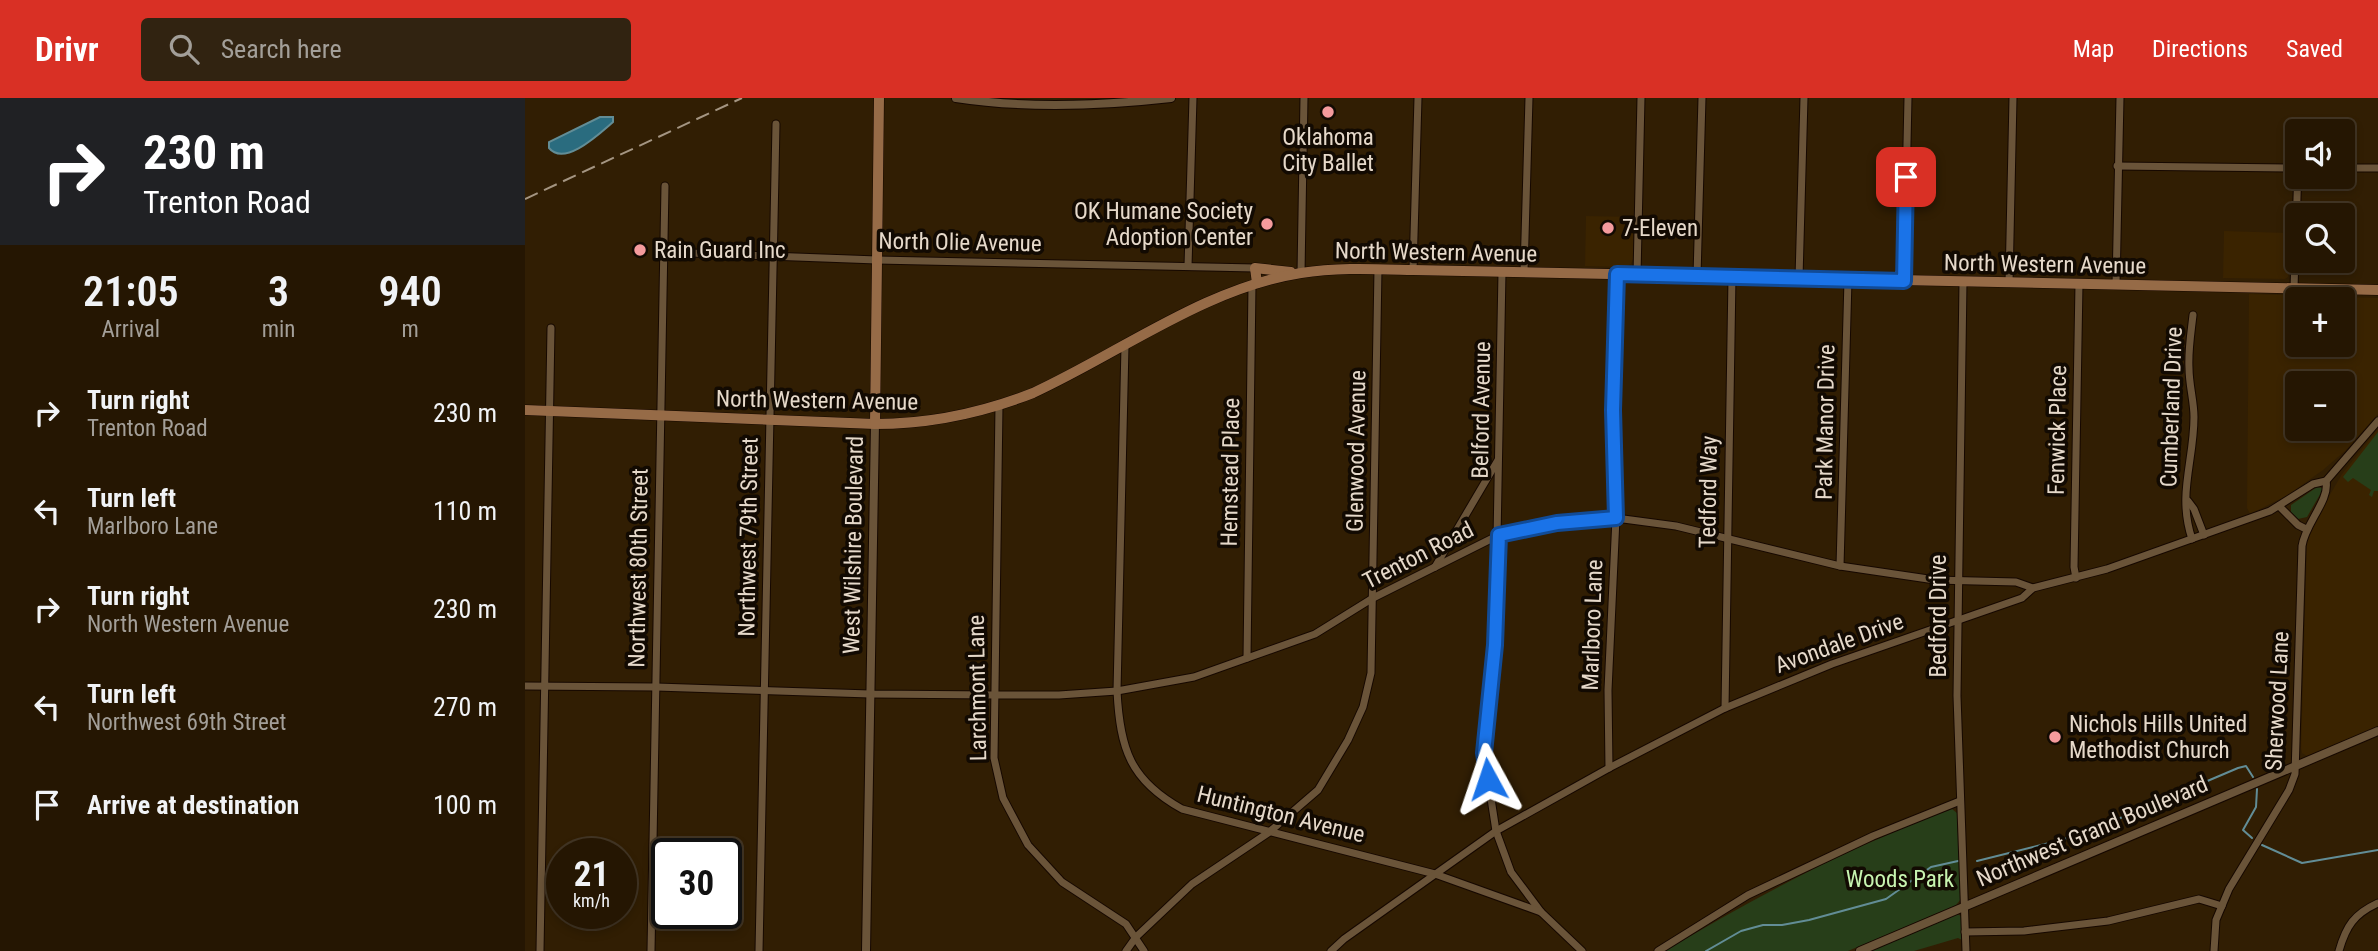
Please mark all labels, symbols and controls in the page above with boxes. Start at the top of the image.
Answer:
search box [141,18,631,81]
text: Drivr [35,30,99,69]
icon: search [165,30,203,68]
text: Search here [221,34,342,64]
text: Map [2073,35,2114,63]
text: Directions [2152,35,2248,63]
text: Saved [2286,35,2343,63]
marker: Oklahoma City Ballet [1320,104,1336,120]
map controls [2285,119,2355,441]
button: sound [2285,119,2355,189]
text: 230 m [143,124,265,181]
place label: Oklahoma City Ballet [1282,124,1374,177]
icon: right [28,126,119,217]
pin [1876,147,1936,207]
icon: arrive [1887,158,1925,196]
text: Trenton Road [143,183,311,221]
place label: OK Humane Society Adoption Center [1074,198,1253,251]
button: search [2285,203,2355,273]
place label: 7-Eleven [1622,215,1698,242]
marker: OK Humane Society Adoption Center [1259,216,1275,232]
marker: 7-Eleven [1600,220,1616,236]
street label: North Olie Avenue [878,228,1042,257]
place label: Rain Guard Inc [654,237,786,264]
street label: North Western Avenue [1335,237,1537,268]
marker: Rain Guard Inc [632,242,648,258]
street label: North Western Avenue [1944,249,2146,280]
text: 21:05 [83,267,179,316]
text: 3 [268,267,289,316]
text: 940 [379,267,442,316]
button: + [2285,287,2355,357]
text: Arrival [102,316,160,343]
text: min [262,316,295,343]
text: m [402,316,419,343]
street label: Cumberland Drive [2155,326,2188,488]
street label: Belford Avenue [1467,341,1496,479]
street label: Park Manor Drive [1811,344,1840,500]
street label: Fenwick Place [2043,365,2072,495]
street label: Glenwood Avenue [1342,370,1371,532]
button: − [2285,371,2355,441]
text: Turn right [87,385,189,415]
street label: North Western Avenue [716,385,918,416]
icon: right [28,394,66,432]
street label: Hemstead Place [1216,397,1245,547]
text: 230 m [433,398,497,428]
text: Trenton Road [87,415,208,442]
street label: Tedford Way [1694,435,1723,549]
street label: West Wilshire Boulevard [838,436,869,654]
street label: Northwest 79th Street [733,437,764,637]
street label: Northwest 80th Street [623,468,654,668]
text: Turn left [87,483,176,513]
icon: left [28,492,66,530]
text: 110 m [433,496,497,526]
text: Marlboro Lane [87,513,218,540]
street label: Trenton Road [1358,516,1478,595]
street label: Bedford Drive [1925,555,1952,677]
street label: Marlboro Lane [1577,559,1608,691]
text: Turn right [87,581,189,611]
icon: right [28,590,66,628]
text: 230 m [433,594,497,624]
street label: Avondale Drive [1771,608,1907,679]
text: North Western Avenue [87,611,289,638]
street label: Larchmont Lane [963,615,992,761]
street label: Sherwood Lane [2260,631,2295,771]
text: Turn left [87,679,176,709]
icon: left [28,688,66,726]
text: 270 m [433,692,497,722]
text: Northwest 69th Street [87,709,286,736]
place label: Nichols Hills United Methodist Church [2069,711,2247,764]
marker: Nichols Hills United Methodist Church [2047,729,2063,745]
position arrow [1451,742,1525,816]
street label: Northwest Grand Boulevard [1972,770,2212,892]
street label: Huntington Avenue [1194,781,1368,848]
icon: arrive [28,786,66,824]
text: Arrive at destination [87,790,299,820]
text: 100 m [433,790,497,820]
speed limit sign: 30 [651,838,742,929]
text: 21 [574,854,609,895]
park label: Woods Park [1846,866,1955,893]
text: km/h [573,890,610,911]

